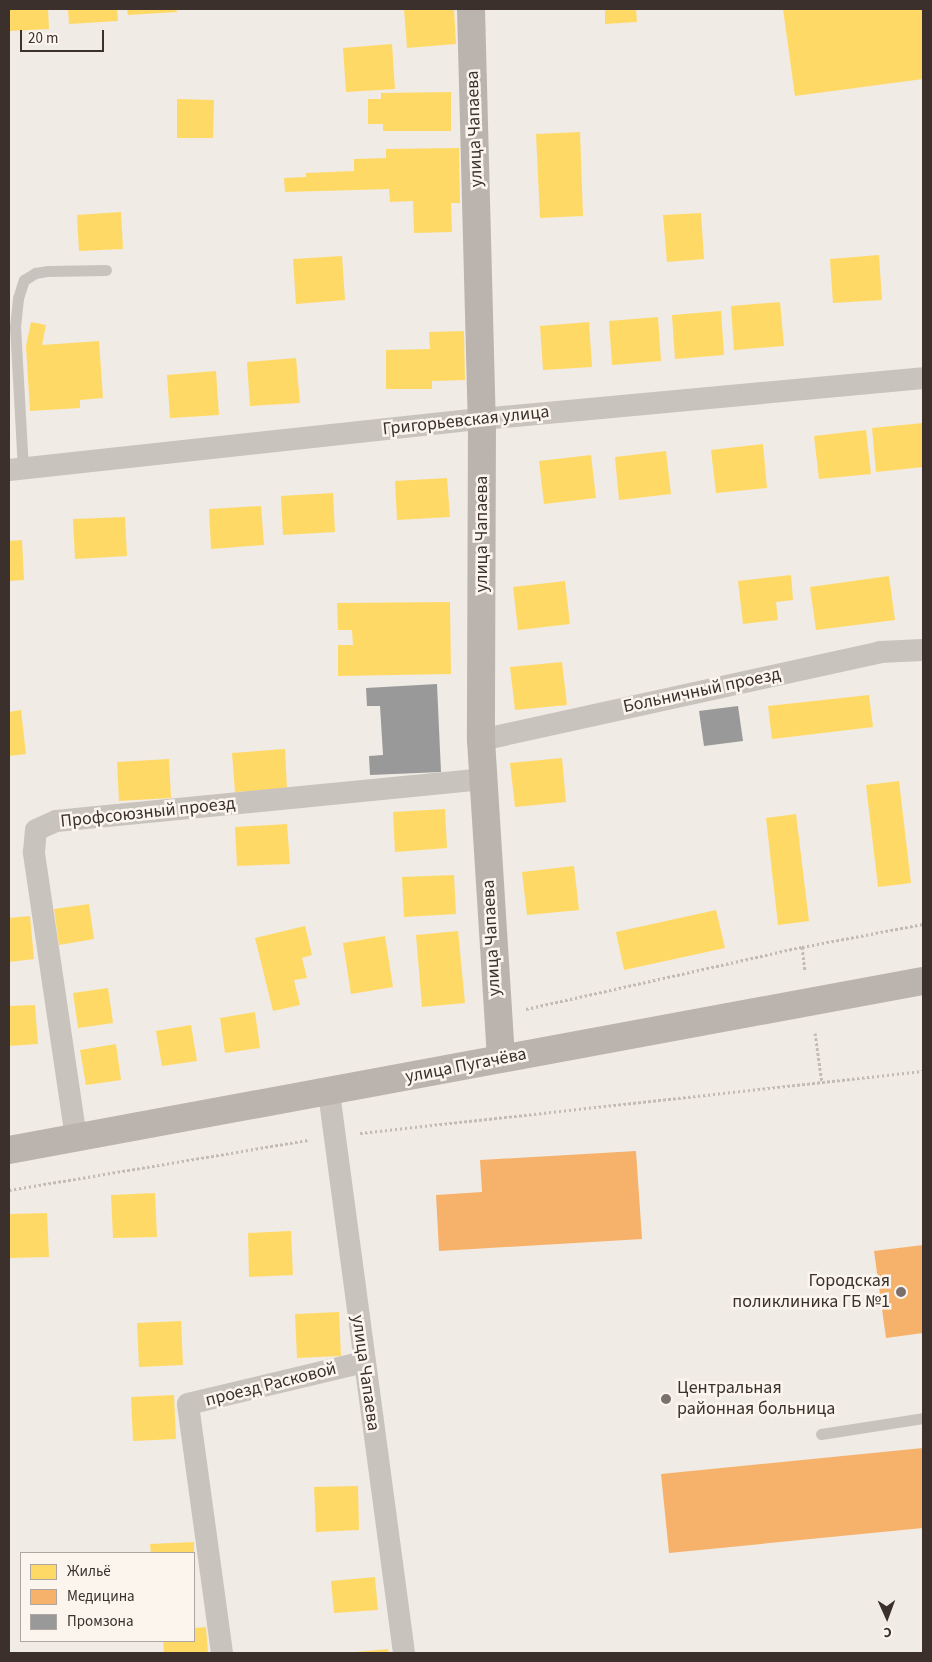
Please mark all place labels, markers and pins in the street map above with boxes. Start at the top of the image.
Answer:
place label: Городская поликлиника ГБ №1 [732,1271,890,1314]
marker: Городская поликлиника ГБ №1 [894,1285,908,1299]
place label: Центральная районная больница [677,1378,835,1420]
marker: Центральная районная больница [659,1392,673,1406]

